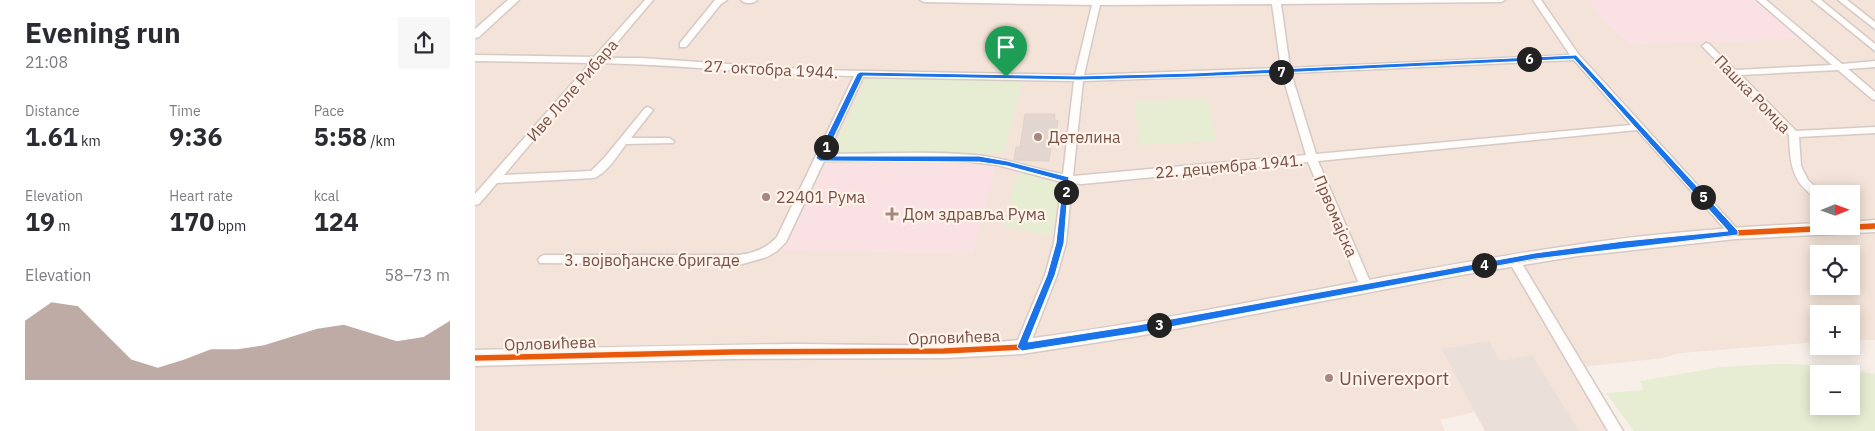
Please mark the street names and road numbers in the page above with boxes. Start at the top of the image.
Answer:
street label: Иве Лоле Рибара [522,35,622,145]
street label: Пашка Ромца [1711,51,1796,138]
street label: 27. октобра 1944. [703,55,839,83]
street label: 22. децембра 1941. [1154,150,1304,182]
street label: Првомајска [1310,172,1362,260]
street label: 3. војвођанске бригаде [564,250,740,270]
street label: Орловићева [908,325,1001,349]
street label: Орловићева [504,331,597,355]

